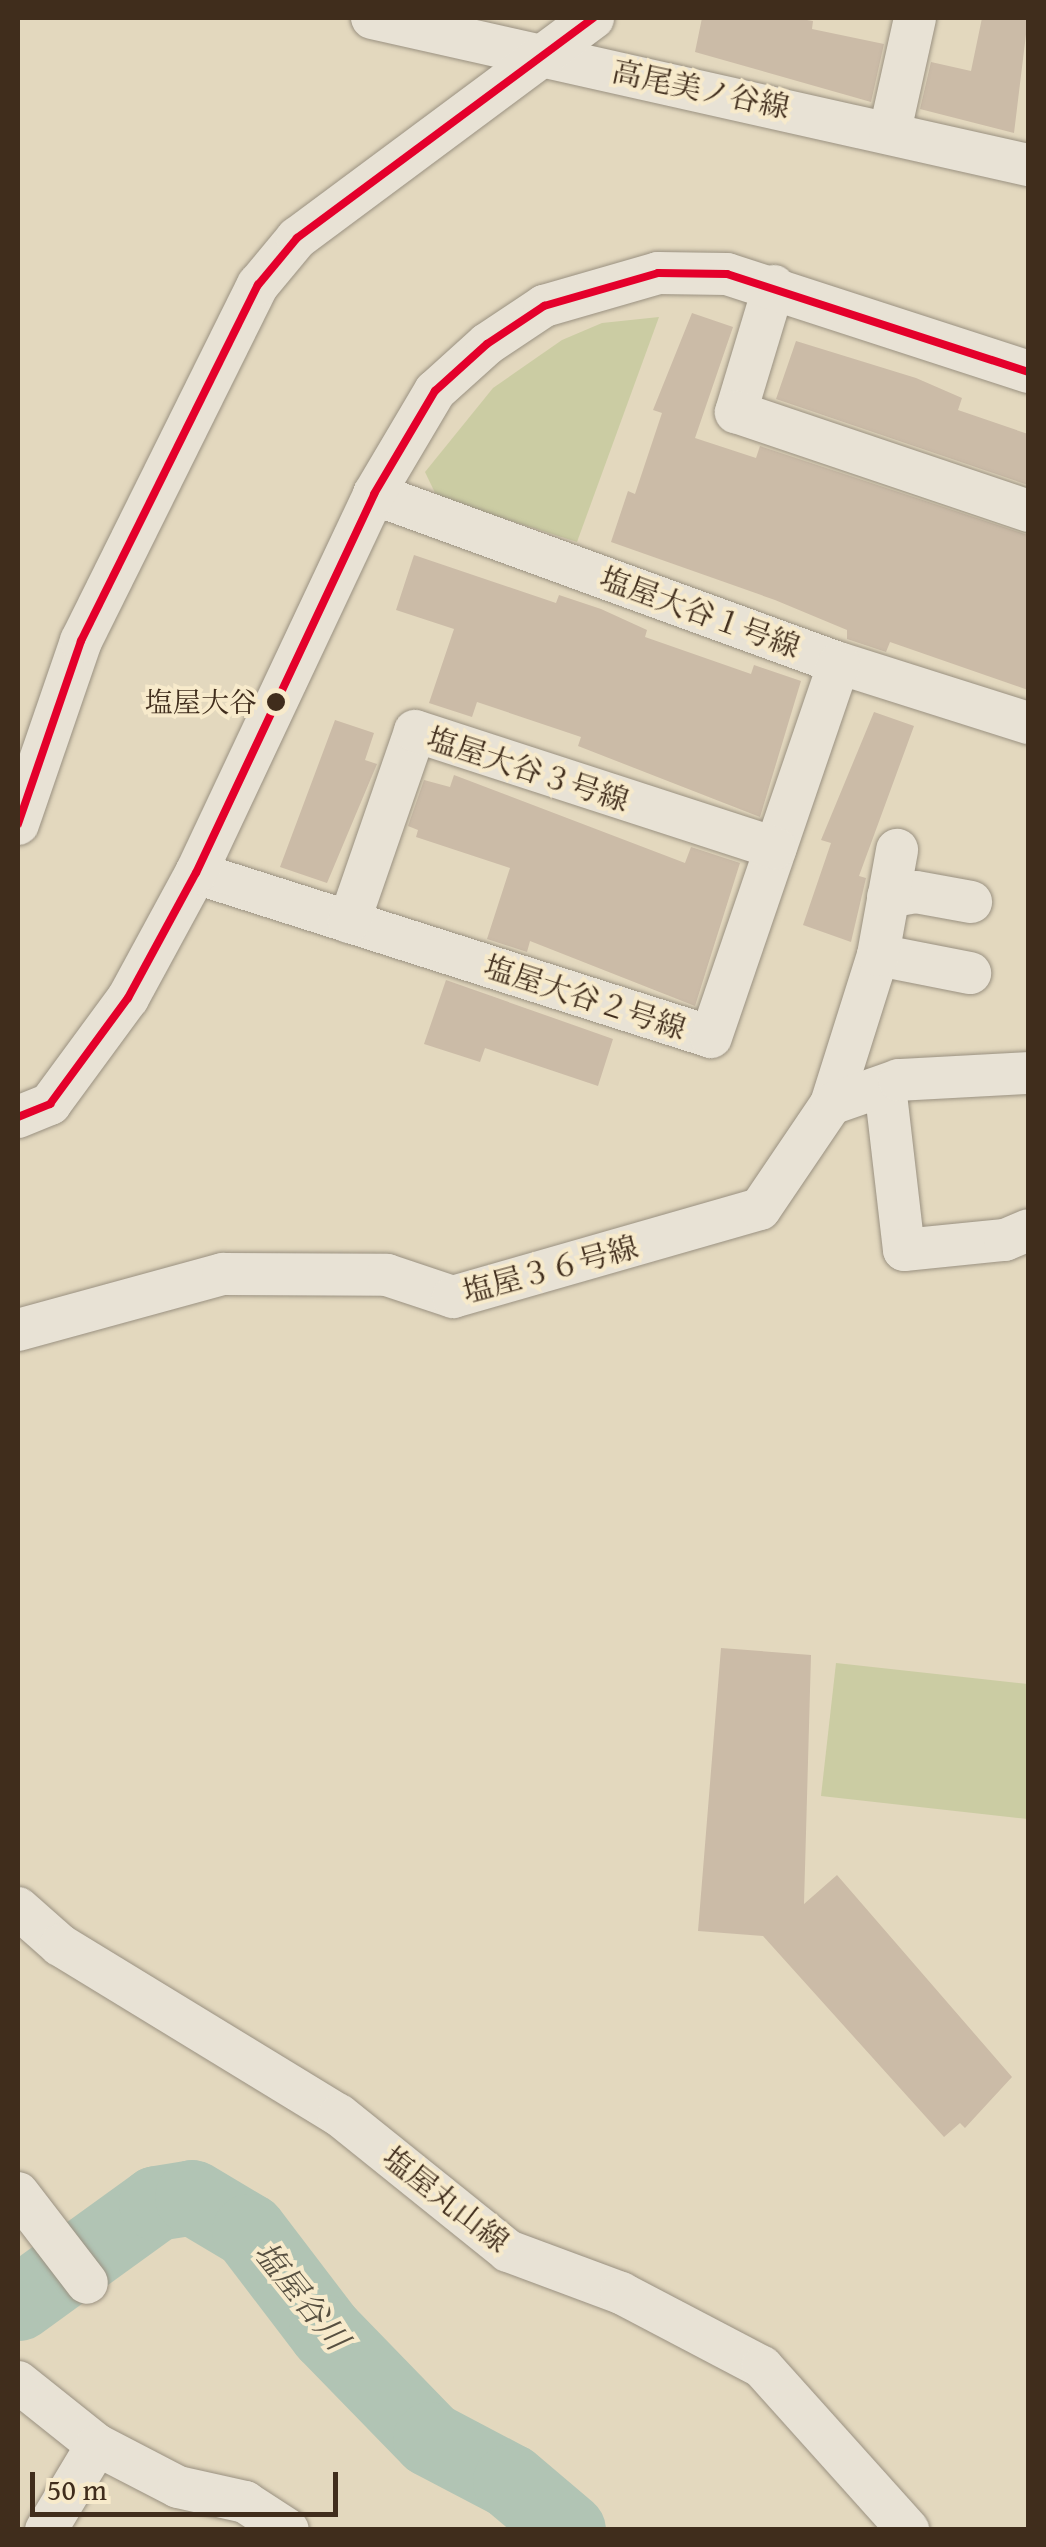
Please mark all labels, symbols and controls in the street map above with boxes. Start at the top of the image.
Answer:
street label: 高尾美ノ谷線 [609,53,793,125]
street label: 塩屋大谷１号線 [595,559,805,665]
place label: 塩屋大谷 [145,685,257,719]
marker: 塩屋大谷 [266,692,286,712]
street label: 塩屋大谷３号線 [423,719,633,819]
street label: 塩屋大谷２号線 [480,947,690,1047]
street label: 塩屋３６号線 [458,1228,642,1310]
street label: 塩屋丸山線 [376,2139,516,2259]
water label: 塩屋谷川 [246,2234,356,2358]
scale bar [35,2452,342,2514]
text: 50 m [47,2467,107,2511]

